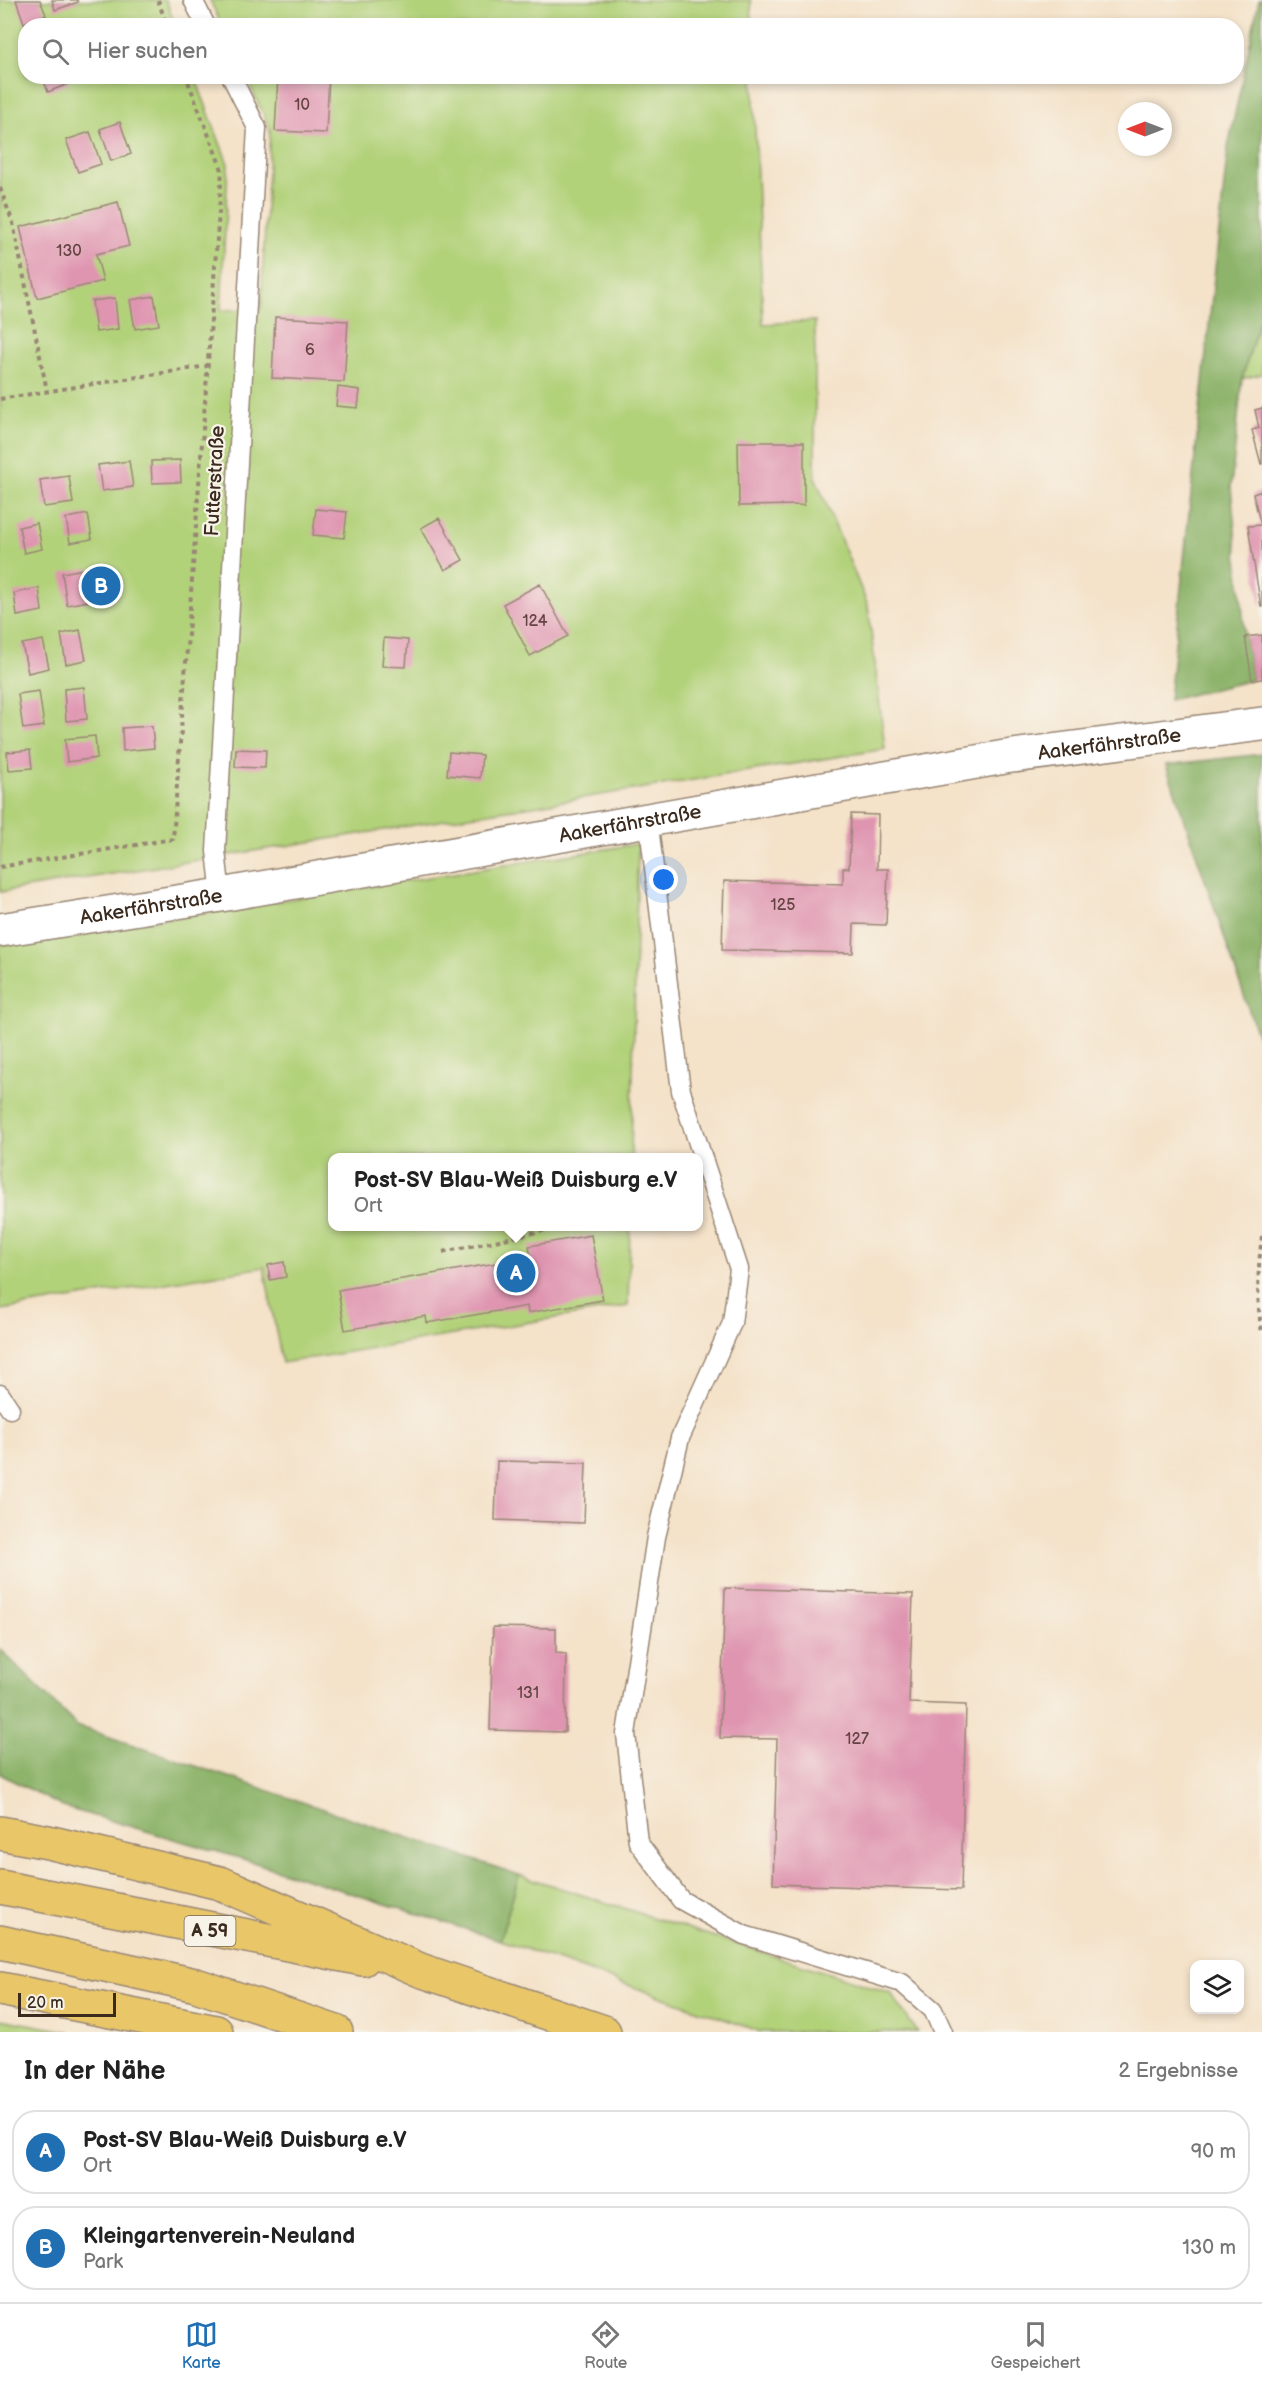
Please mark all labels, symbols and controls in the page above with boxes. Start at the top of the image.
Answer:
search box [18,18,1244,84]
icon: search [39,35,72,68]
text: Hier suchen [87,38,208,65]
house number: 10 [294,96,310,115]
north arrow [1118,102,1172,156]
house number: 130 [56,242,82,261]
house number: 6 [305,341,315,360]
street label: Futterstraße [200,425,230,537]
pin: B [82,564,120,608]
house number: 124 [522,612,548,631]
street label: Aakerfährstraße [1037,724,1183,766]
street label: Aakerfährstraße [557,800,703,848]
your location [649,865,678,894]
street label: Aakerfährstraße [78,884,224,930]
house number: 125 [771,896,795,915]
popup [328,1153,703,1231]
text: Post-SV Blau-Weiß Duisburg e.V [354,1167,677,1194]
text: Ort [354,1194,383,1218]
pin: A [496,1250,536,1296]
house number: 131 [517,1684,539,1703]
house number: 127 [845,1730,869,1749]
road number: A 59 [184,1916,236,1946]
map controls [1190,1960,1244,2014]
button: layers [1190,1960,1244,2014]
scale bar [18,1990,116,2018]
text: 20 m [27,1994,63,2013]
text: In der Nähe [24,2056,166,2087]
text: 2 Ergebnisse [1118,2059,1238,2083]
text: Post-SV Blau-Weiß Duisburg e.V [83,2127,407,2154]
text: A [39,2140,52,2164]
text: 90 m [1191,2140,1236,2164]
text: Ort [83,2154,112,2178]
text: Kleingartenverein-Neuland [83,2223,355,2250]
text: B [38,2236,53,2260]
text: 130 m [1182,2236,1236,2260]
text: Park [83,2250,123,2274]
tab: Karte [182,2318,221,2373]
tab: Route [584,2318,627,2373]
tab: Gespeichert [991,2318,1080,2373]

